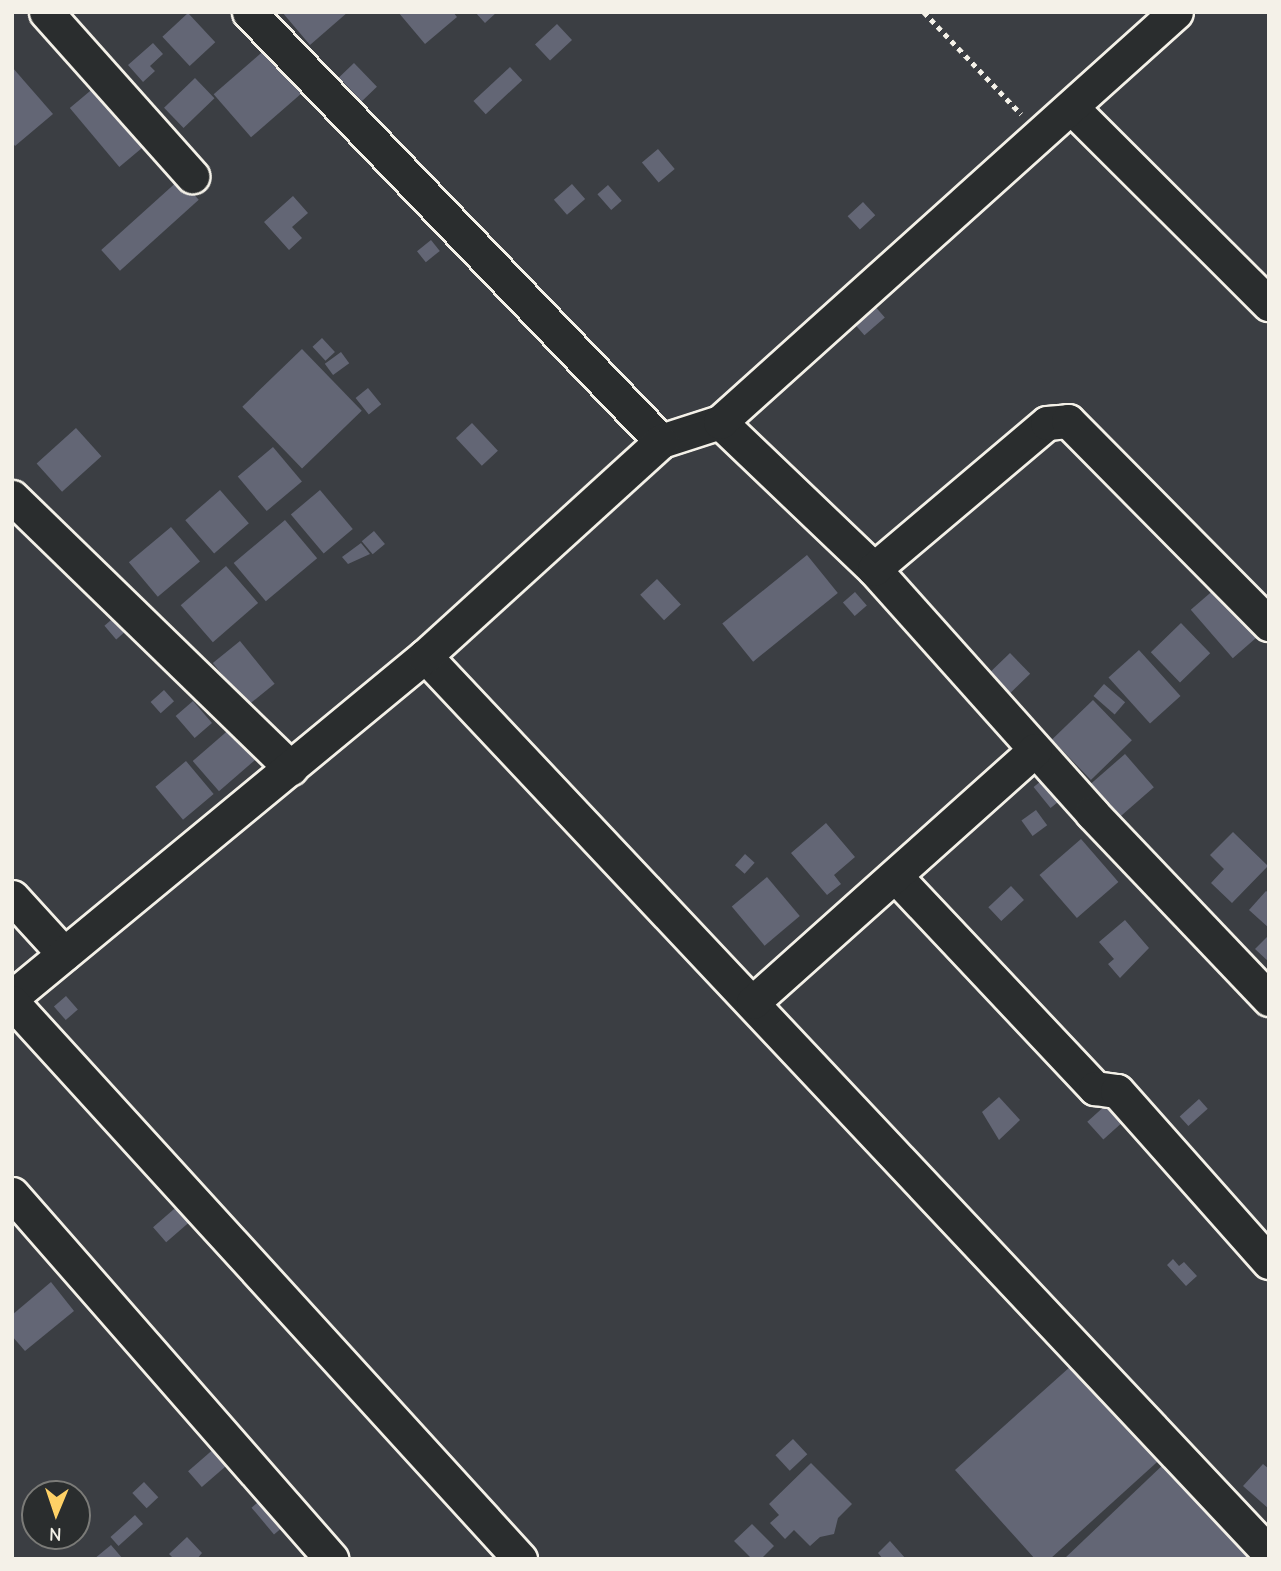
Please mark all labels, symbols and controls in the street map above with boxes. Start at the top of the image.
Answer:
north arrow [21,1480,91,1550]
text: N [49,1523,62,1545]

